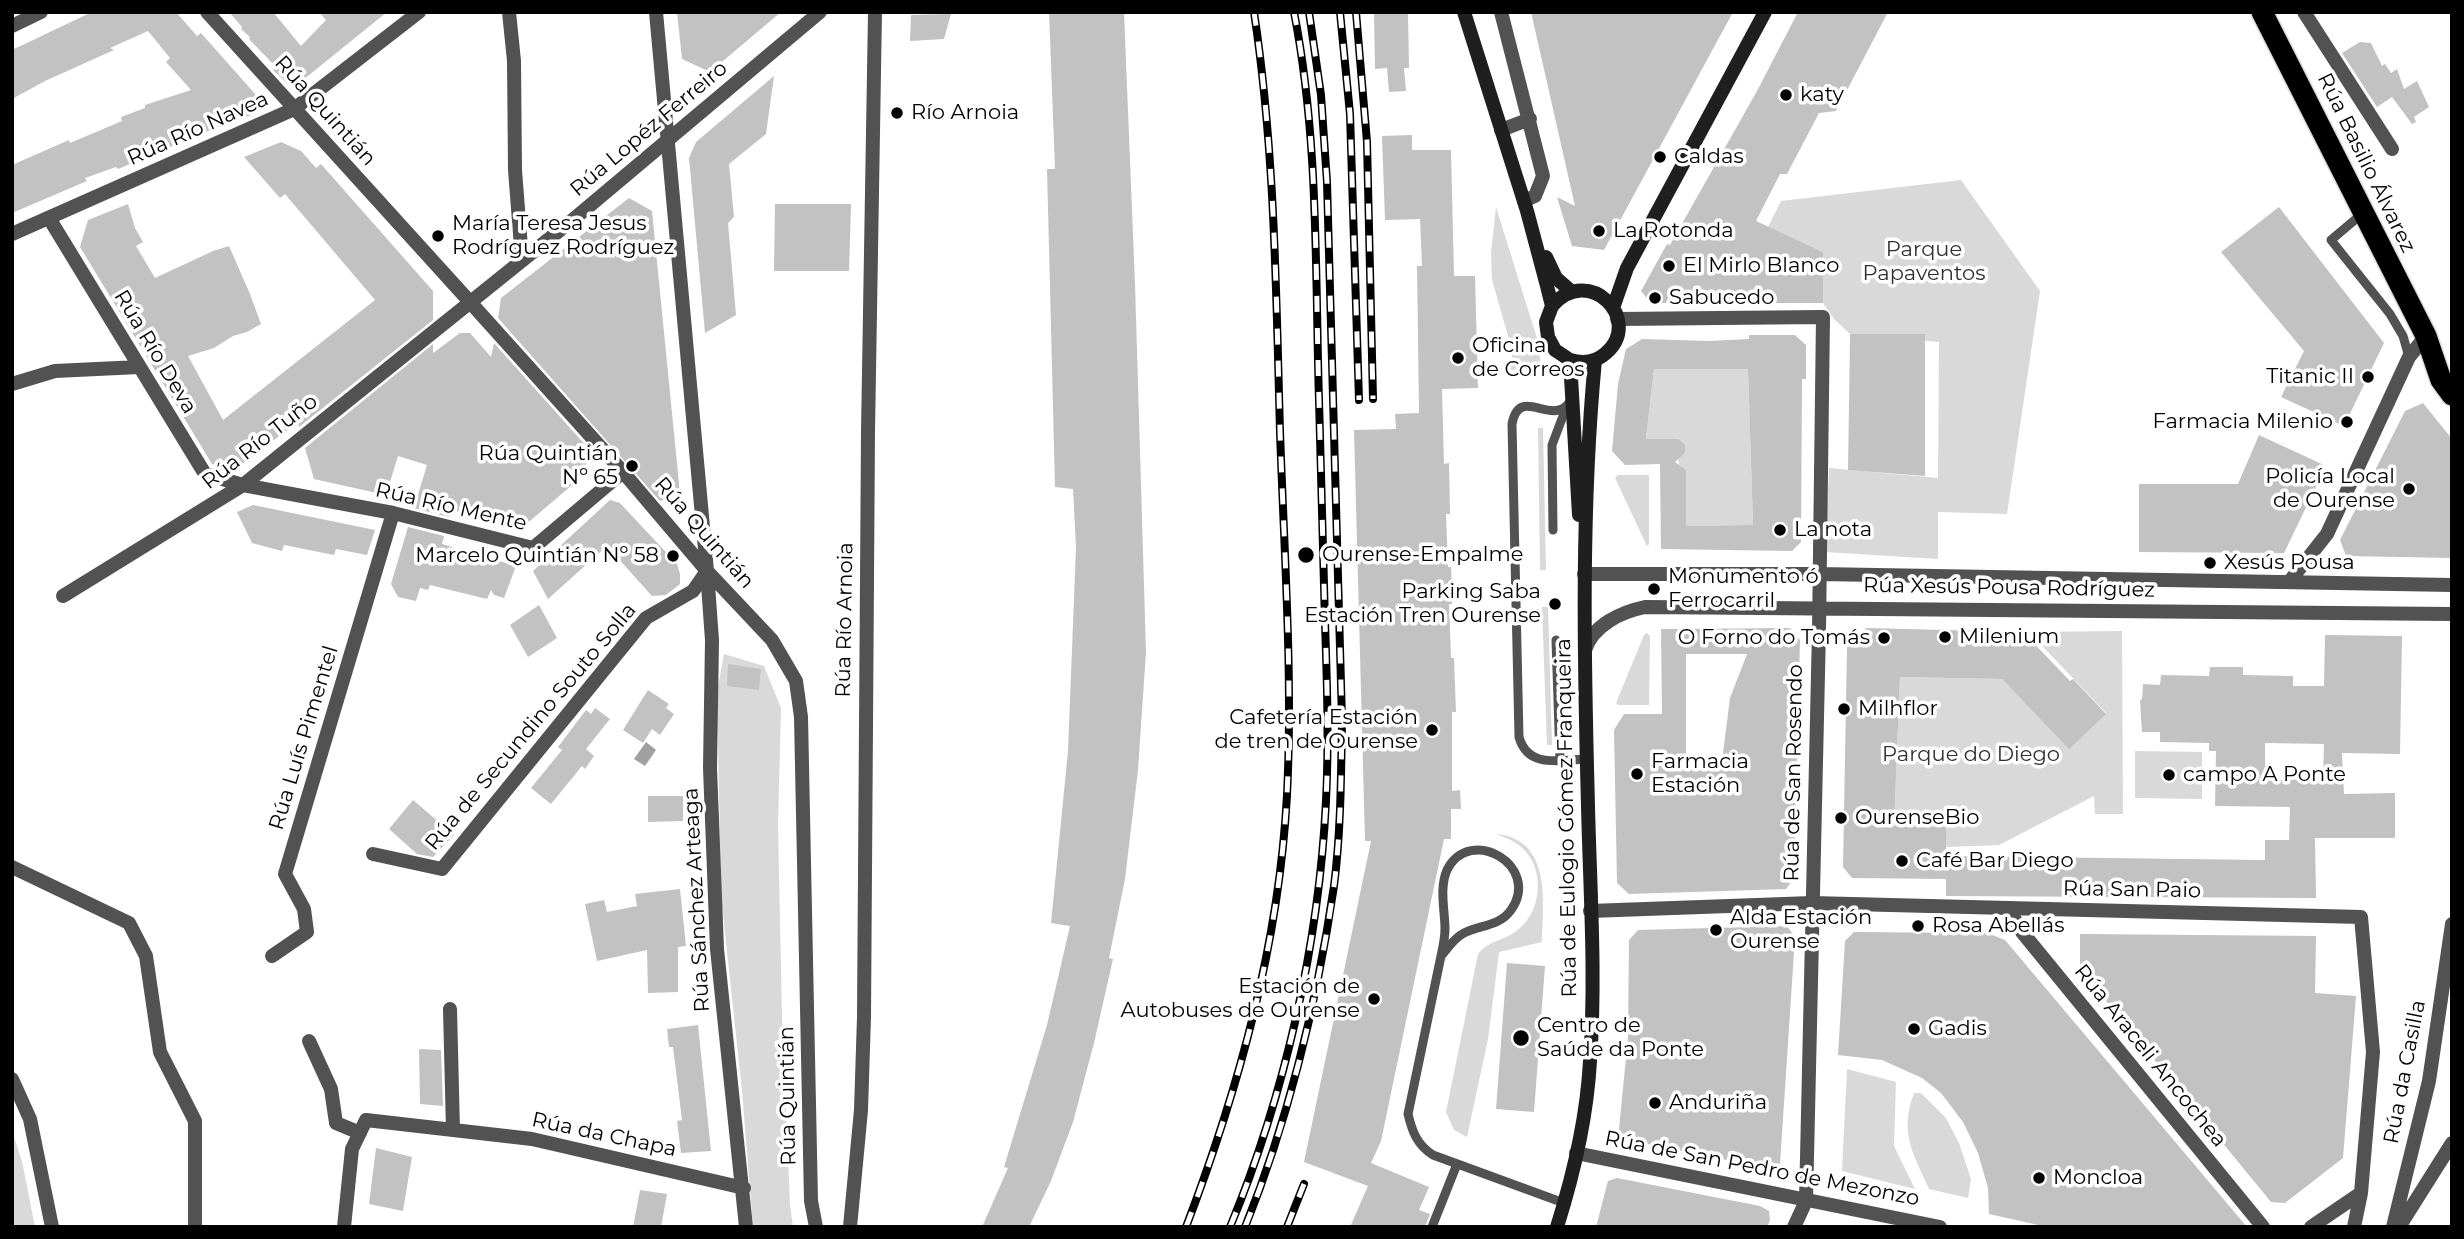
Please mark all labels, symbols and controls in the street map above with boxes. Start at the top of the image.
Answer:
street label: Rúa Quintián [269,51,381,171]
street label: Rúa Lopéz Ferreiro [565,56,733,202]
street label: Rúa Basilio Álvarez [2312,69,2420,257]
place label: katy [1800,82,1844,108]
street label: Rúa Río Navea [124,87,272,171]
marker: katy [1778,87,1794,103]
place label: Río Arnoia [911,100,1019,126]
marker: Río Arnoia [889,105,905,121]
place label: Caldas [1674,144,1744,170]
marker: Caldas [1652,149,1668,165]
place label: María Teresa Jesus Rodríguez Rodríguez [452,211,674,261]
place label: La Rotonda [1613,218,1734,244]
marker: La Rotonda [1591,223,1607,239]
marker: María Teresa Jesus Rodríguez Rodríguez [430,228,446,244]
park label: Parque Papaventos [1863,237,1985,287]
place label: El Mirlo Blanco [1683,253,1839,279]
marker: El Mirlo Blanco [1661,258,1677,274]
place label: Sabucedo [1669,285,1774,311]
street label: Rúa Río Deva [108,286,202,418]
marker: Sabucedo [1647,290,1663,306]
place label: Oficina de Correos [1472,333,1585,383]
marker: Oficina de Correos [1450,350,1466,366]
place label: Titanic II [2266,364,2354,390]
marker: Titanic II [2360,369,2376,385]
street label: Rúa Río Tuño [197,389,323,495]
place label: Farmacia Milenio [2153,409,2333,435]
marker: Farmacia Milenio [2339,414,2355,430]
place label: Rúa Quintián Nº 65 [478,441,618,491]
marker: Rúa Quintián Nº 65 [624,458,640,474]
place label: Policía Local de Ourense [2265,464,2395,514]
street label: Rúa Quintián [649,472,759,594]
street label: Rúa Río Mente [373,477,529,537]
marker: Policía Local de Ourense [2401,481,2417,497]
place label: La nota [1794,517,1872,543]
marker: La nota [1772,522,1788,538]
street label: Rúa Río Arnoia [831,542,859,698]
place label: Ourense-Empalme [1322,542,1523,568]
place label: Marcelo Quintián Nº 58 [415,543,659,569]
marker: Ourense-Empalme [1296,545,1316,565]
marker: Marcelo Quintián Nº 58 [665,548,681,564]
place label: Xesús Pousa [2224,550,2355,576]
marker: Xesús Pousa [2202,555,2218,571]
place label: Monumento ó Ferrocarril [1668,564,1819,614]
street label: Rúa Xesús Pousa Rodríguez [1863,573,2155,603]
place label: Parking Saba Estación Tren Ourense [1304,579,1541,629]
marker: Monumento ó Ferrocarril [1646,581,1662,597]
marker: Parking Saba Estación Tren Ourense [1547,596,1563,612]
street label: Rúa de Secundino Souto Solla [420,598,642,856]
place label: Milenium [1959,624,2059,650]
place label: O Forno do Tomás [1678,625,1870,651]
marker: Milenium [1937,629,1953,645]
marker: O Forno do Tomás [1876,630,1892,646]
street label: Rúa de Eulogio Gómez Franqueira [1551,638,1583,998]
street label: Rúa Luís Pimentel [264,643,344,833]
street label: Rúa de San Rosendo [1780,664,1808,882]
place label: Milhflor [1858,696,1938,722]
marker: Milhflor [1836,701,1852,717]
place label: Cafetería Estación de tren de Ourense [1214,705,1418,755]
marker: Cafetería Estación de tren de Ourense [1424,722,1440,738]
park label: Parque do Diego [1882,742,2060,768]
place label: Farmacia Estación [1651,749,1749,799]
place label: campo A Ponte [2183,762,2346,788]
marker: Farmacia Estación [1629,766,1645,782]
marker: campo A Ponte [2161,767,2177,783]
street label: Rúa Sánchez Arteaga [679,787,715,1013]
place label: OurenseBio [1855,805,1979,831]
marker: OurenseBio [1833,810,1849,826]
place label: Café Bar Diego [1916,848,2074,874]
marker: Café Bar Diego [1894,853,1910,869]
street label: Rúa San Paio [2063,876,2201,904]
place label: Alda Estación Ourense [1730,905,1872,955]
place label: Rosa Abellás [1932,913,2064,939]
marker: Rosa Abellás [1910,918,1926,934]
marker: Alda Estación Ourense [1708,922,1724,938]
street label: Rúa Araceli Ancochea [2068,959,2232,1153]
place label: Estación de Autobuses de Ourense [1121,974,1360,1024]
marker: Estación de Autobuses de Ourense [1366,991,1382,1007]
street label: Rúa da Casilla [2379,998,2431,1146]
place label: Centro de Saúde da Ponte [1537,1013,1704,1063]
place label: Gadis [1928,1016,1987,1042]
marker: Gadis [1906,1021,1922,1037]
street label: Rúa Quintián [774,1026,802,1166]
marker: Centro de Saúde da Ponte [1511,1028,1531,1048]
place label: Anduriña [1669,1090,1767,1116]
marker: Anduriña [1647,1095,1663,1111]
street label: Rúa da Chapa [529,1107,679,1163]
street label: Rúa de San Pedro de Mezonzo [1603,1126,1921,1212]
place label: Moncloa [2053,1165,2143,1191]
marker: Moncloa [2031,1170,2047,1186]

